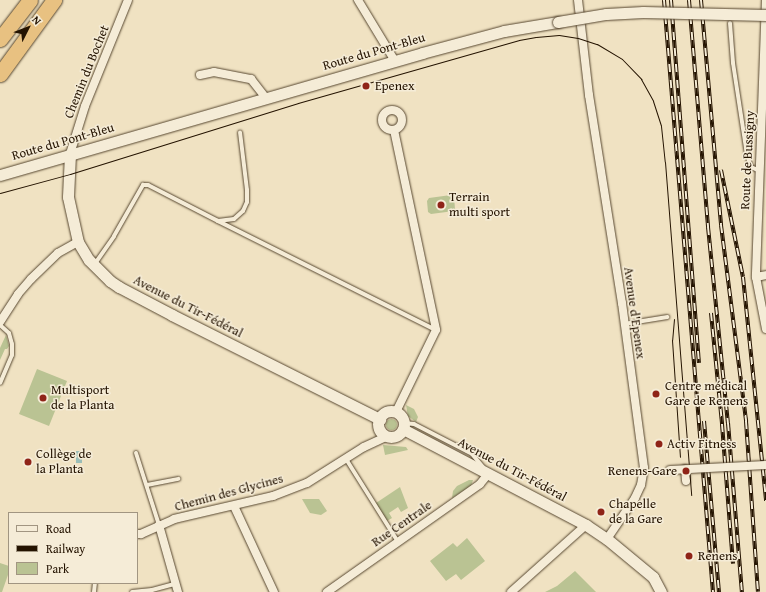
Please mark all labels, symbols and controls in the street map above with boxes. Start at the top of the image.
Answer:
north arrow [8,8,48,48]
text: N [29,12,45,28]
street label: Chemin du Bochet [61,23,113,121]
street label: Route du Pont-Bleu [321,30,427,74]
place label: Epenex [375,78,415,94]
marker: Epenex [360,80,372,92]
street label: Route de Bussigny [738,110,758,210]
street label: Route du Pont-Bleu [10,120,116,164]
place label: Terrain multi sport [449,190,510,221]
marker: Terrain multi sport [436,200,446,210]
street label: Avenue d'Epenex [620,266,648,360]
street label: Avenue du Tir-Fédéral [131,273,245,341]
place label: Centre médical Gare de Renens [665,379,748,410]
place label: Multisport de la Planta [51,383,114,414]
marker: Centre médical Gare de Renens [650,388,662,400]
marker: Multisport de la Planta [38,393,48,403]
street label: Avenue du Tir-Fédéral [455,435,569,505]
place label: Activ Fitness [667,436,737,452]
marker: Activ Fitness [654,439,664,449]
place label: Collège de la Planta [36,447,92,478]
marker: Collège de la Planta [23,457,33,467]
place label: Renens-Gare [608,463,677,479]
marker: Renens-Gare [680,465,692,477]
street label: Chemin des Glycines [173,471,285,515]
place label: Chapelle de la Gare [609,497,663,528]
street label: Rue Centrale [369,498,435,550]
marker: Chapelle de la Gare [596,507,606,517]
legend [8,512,138,584]
text: Road [46,520,71,537]
text: Railway [46,540,85,557]
place label: Renens [698,548,737,564]
marker: Renens [683,550,695,562]
text: Park [46,560,69,577]

